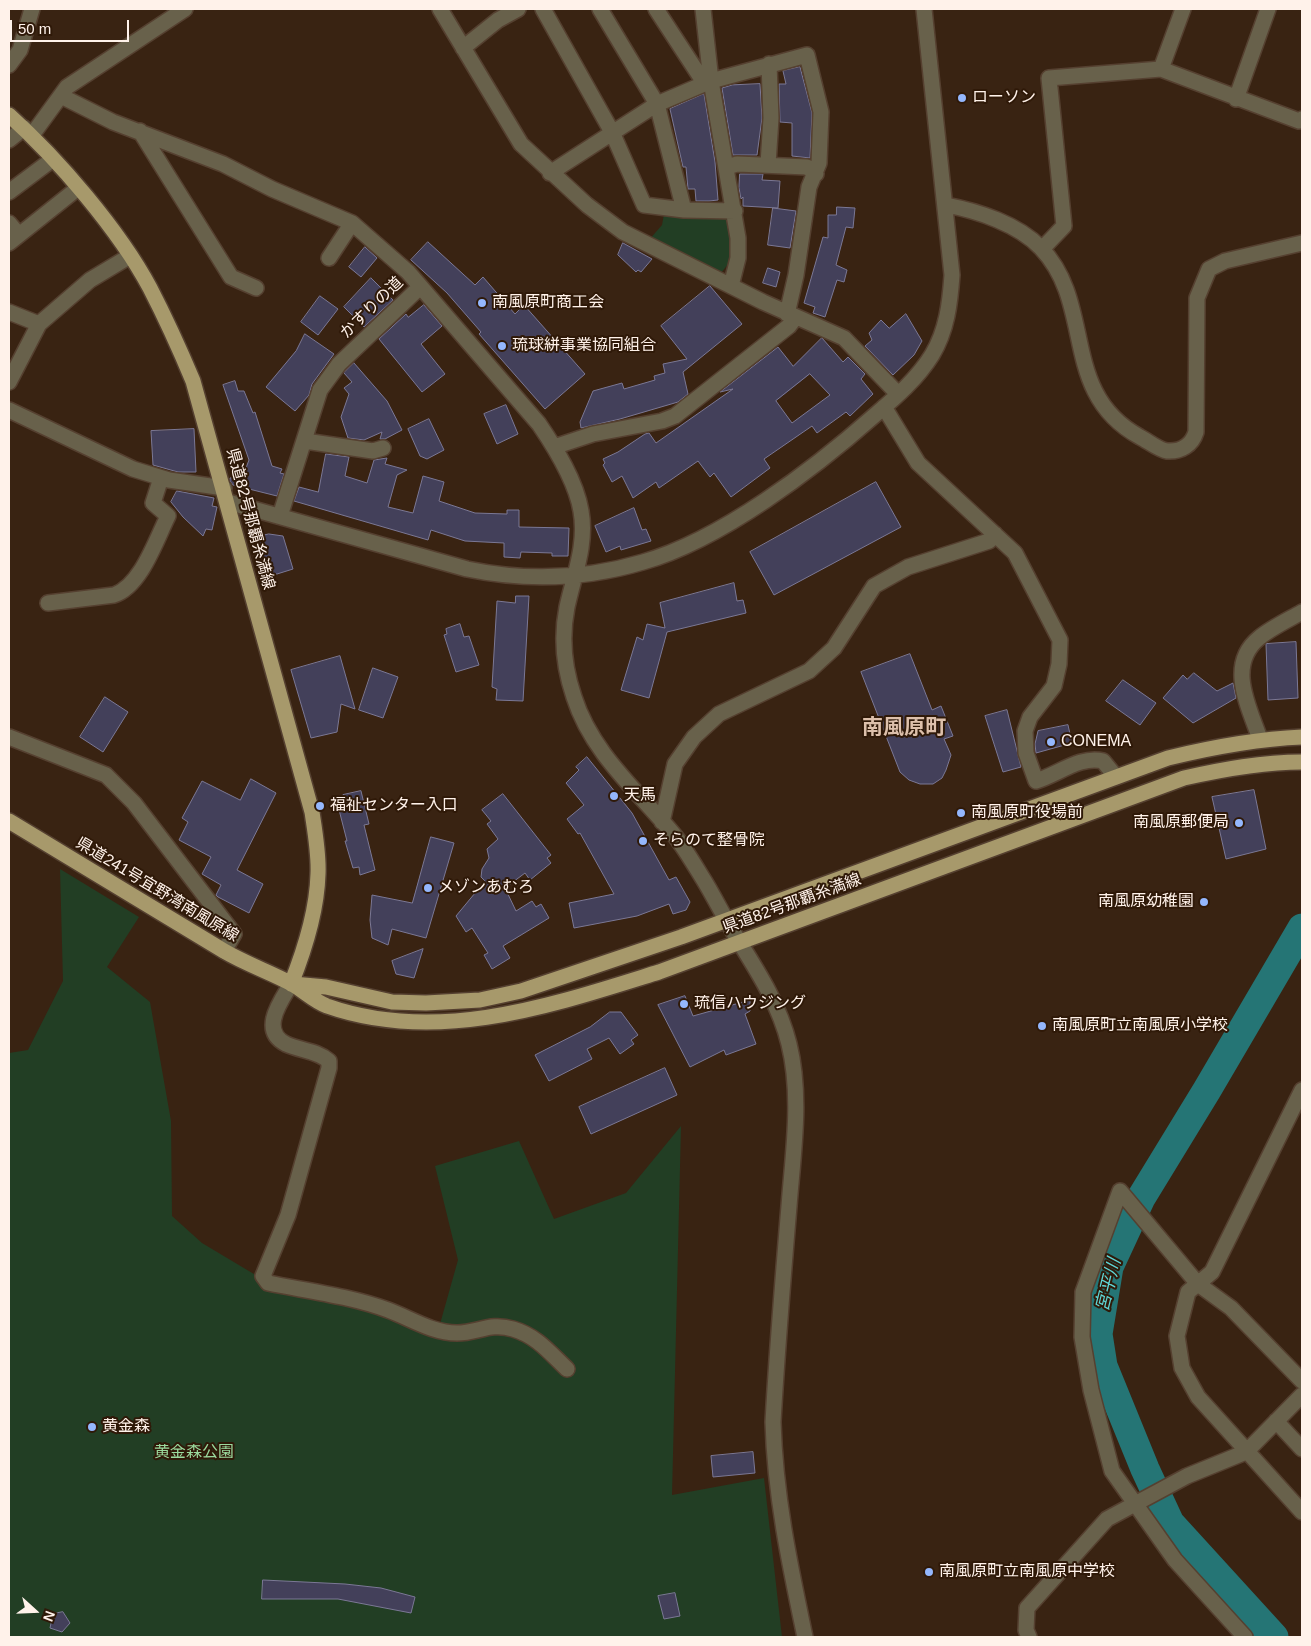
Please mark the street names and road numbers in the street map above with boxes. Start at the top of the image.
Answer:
street label: かすりの道 [337,273,407,343]
street label: 県道82号那覇糸満線 [222,446,278,592]
street label: 県道241号宜野湾南風原線 [72,834,242,946]
street label: 県道82号那覇糸満線 [720,870,864,938]

